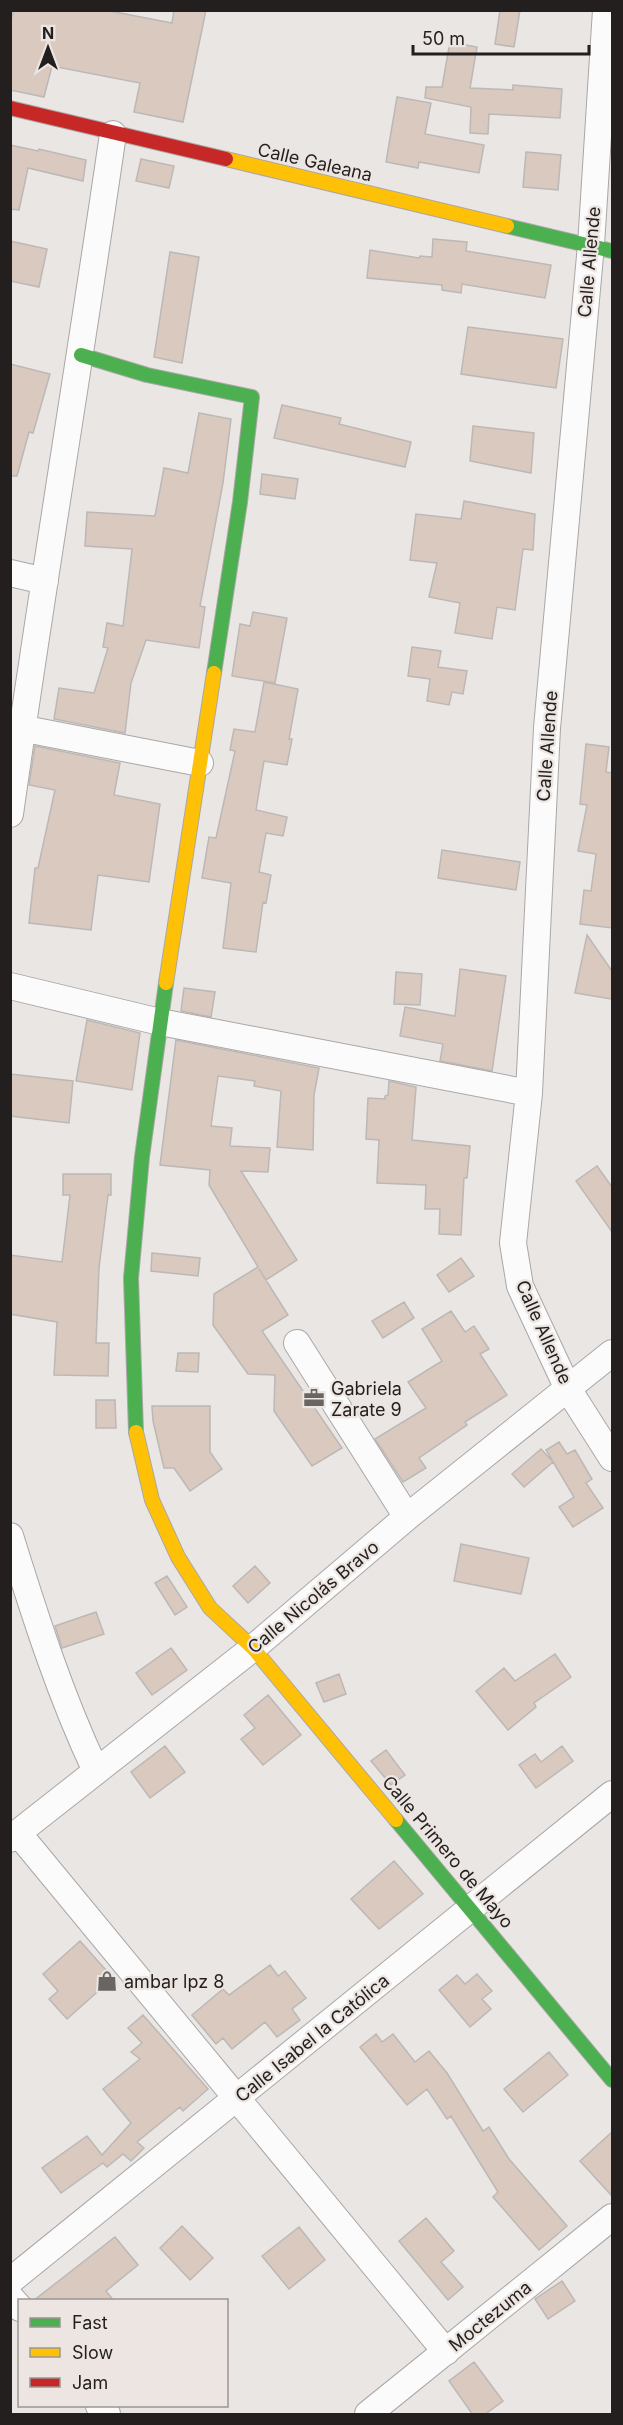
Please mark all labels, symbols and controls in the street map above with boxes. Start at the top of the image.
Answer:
north arrow [18,18,78,78]
scale bar [413,18,588,56]
text: N [42,23,54,43]
text: 50 m [422,28,465,49]
street label: Calle Galeana [256,139,374,185]
street label: Calle Allende [574,206,604,318]
street label: Calle Allende [533,690,561,802]
street label: Calle Allende [512,1277,576,1387]
place label: Gabriela Zarate 9 [331,1378,402,1420]
office icon: Gabriela Zarate 9 [302,1386,326,1410]
street label: Calle Nicolás Bravo [243,1536,383,1658]
street label: Calle Primero de Mayo [378,1772,518,1932]
shop icon: ambar lpz 8 [95,1969,119,1993]
street label: Calle Isabel la Católica [231,1970,393,2106]
place label: ambar lpz 8 [124,1971,224,1992]
street label: Moctezuma [445,2276,535,2356]
legend [18,2299,228,2407]
text: Fast [72,2312,108,2333]
text: Slow [72,2342,113,2363]
text: Jam [72,2372,108,2393]

